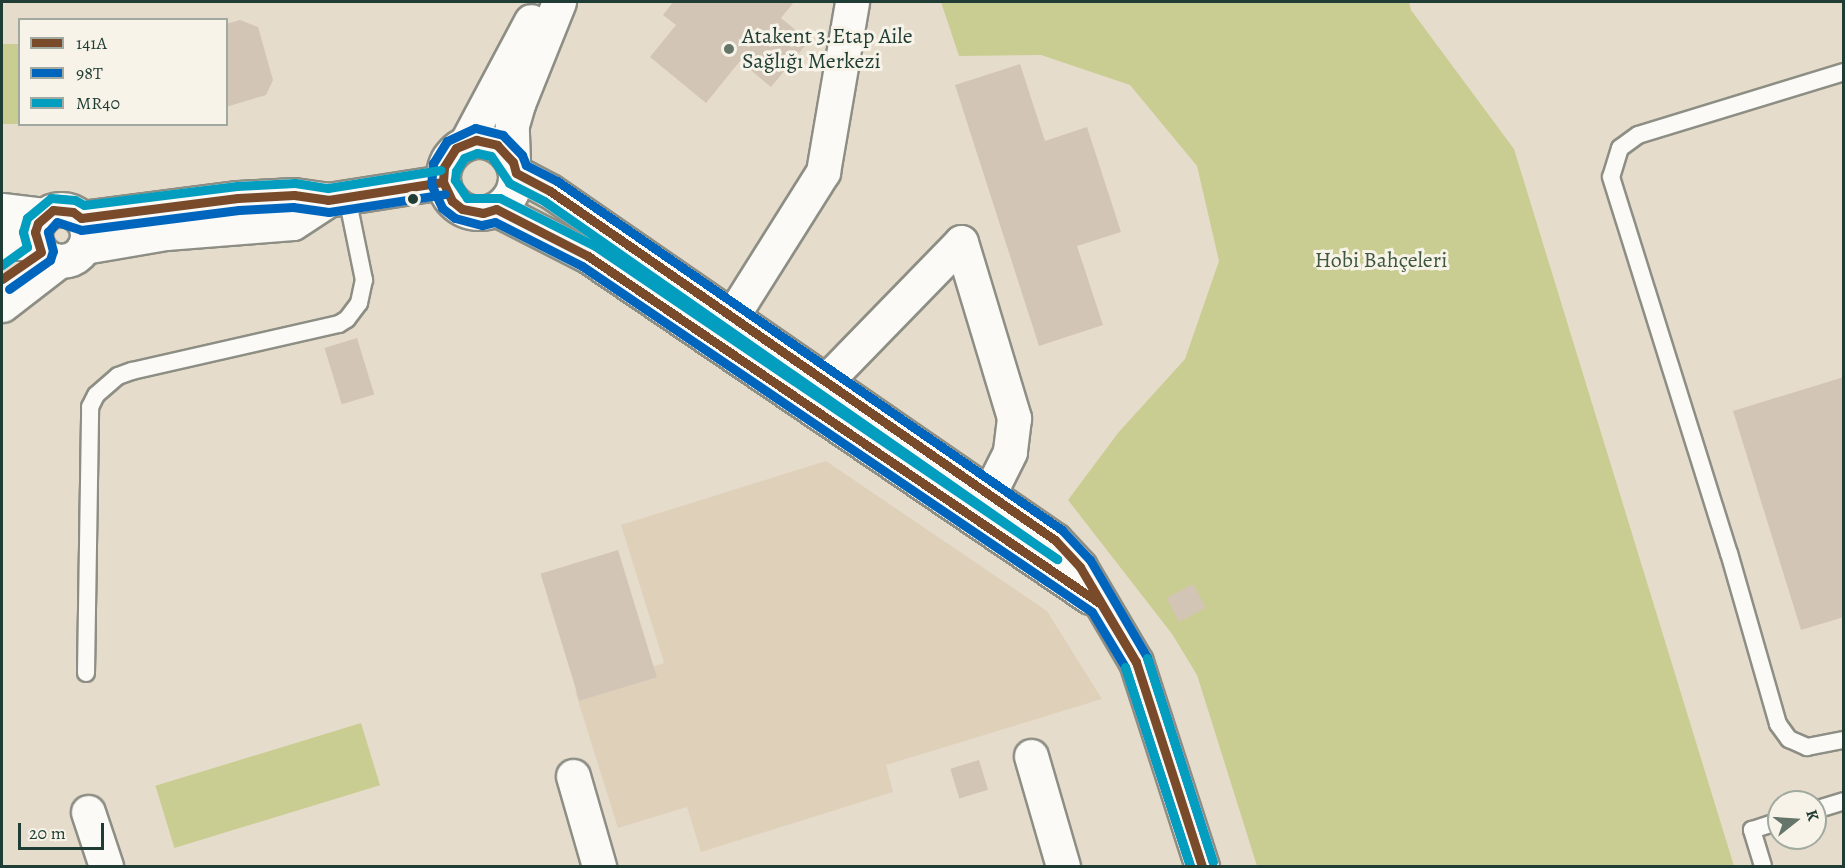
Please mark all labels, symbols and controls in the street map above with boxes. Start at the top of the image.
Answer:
legend [18,18,228,126]
place label: Atakent 3.Etap Aile Sağlığı Merkezi [742,23,913,74]
text: 141A [76,31,107,55]
marker: Atakent 3.Etap Aile Sağlığı Merkezi [720,40,738,58]
text: 98T [76,61,103,85]
text: MR40 [76,91,120,115]
unlabelled marker [407,193,419,205]
park label: Hobi Bahçeleri [1315,248,1447,274]
north arrow [1767,790,1827,850]
text: K [1800,807,1824,824]
scale bar [21,811,106,849]
text: 20 m [29,821,66,845]

